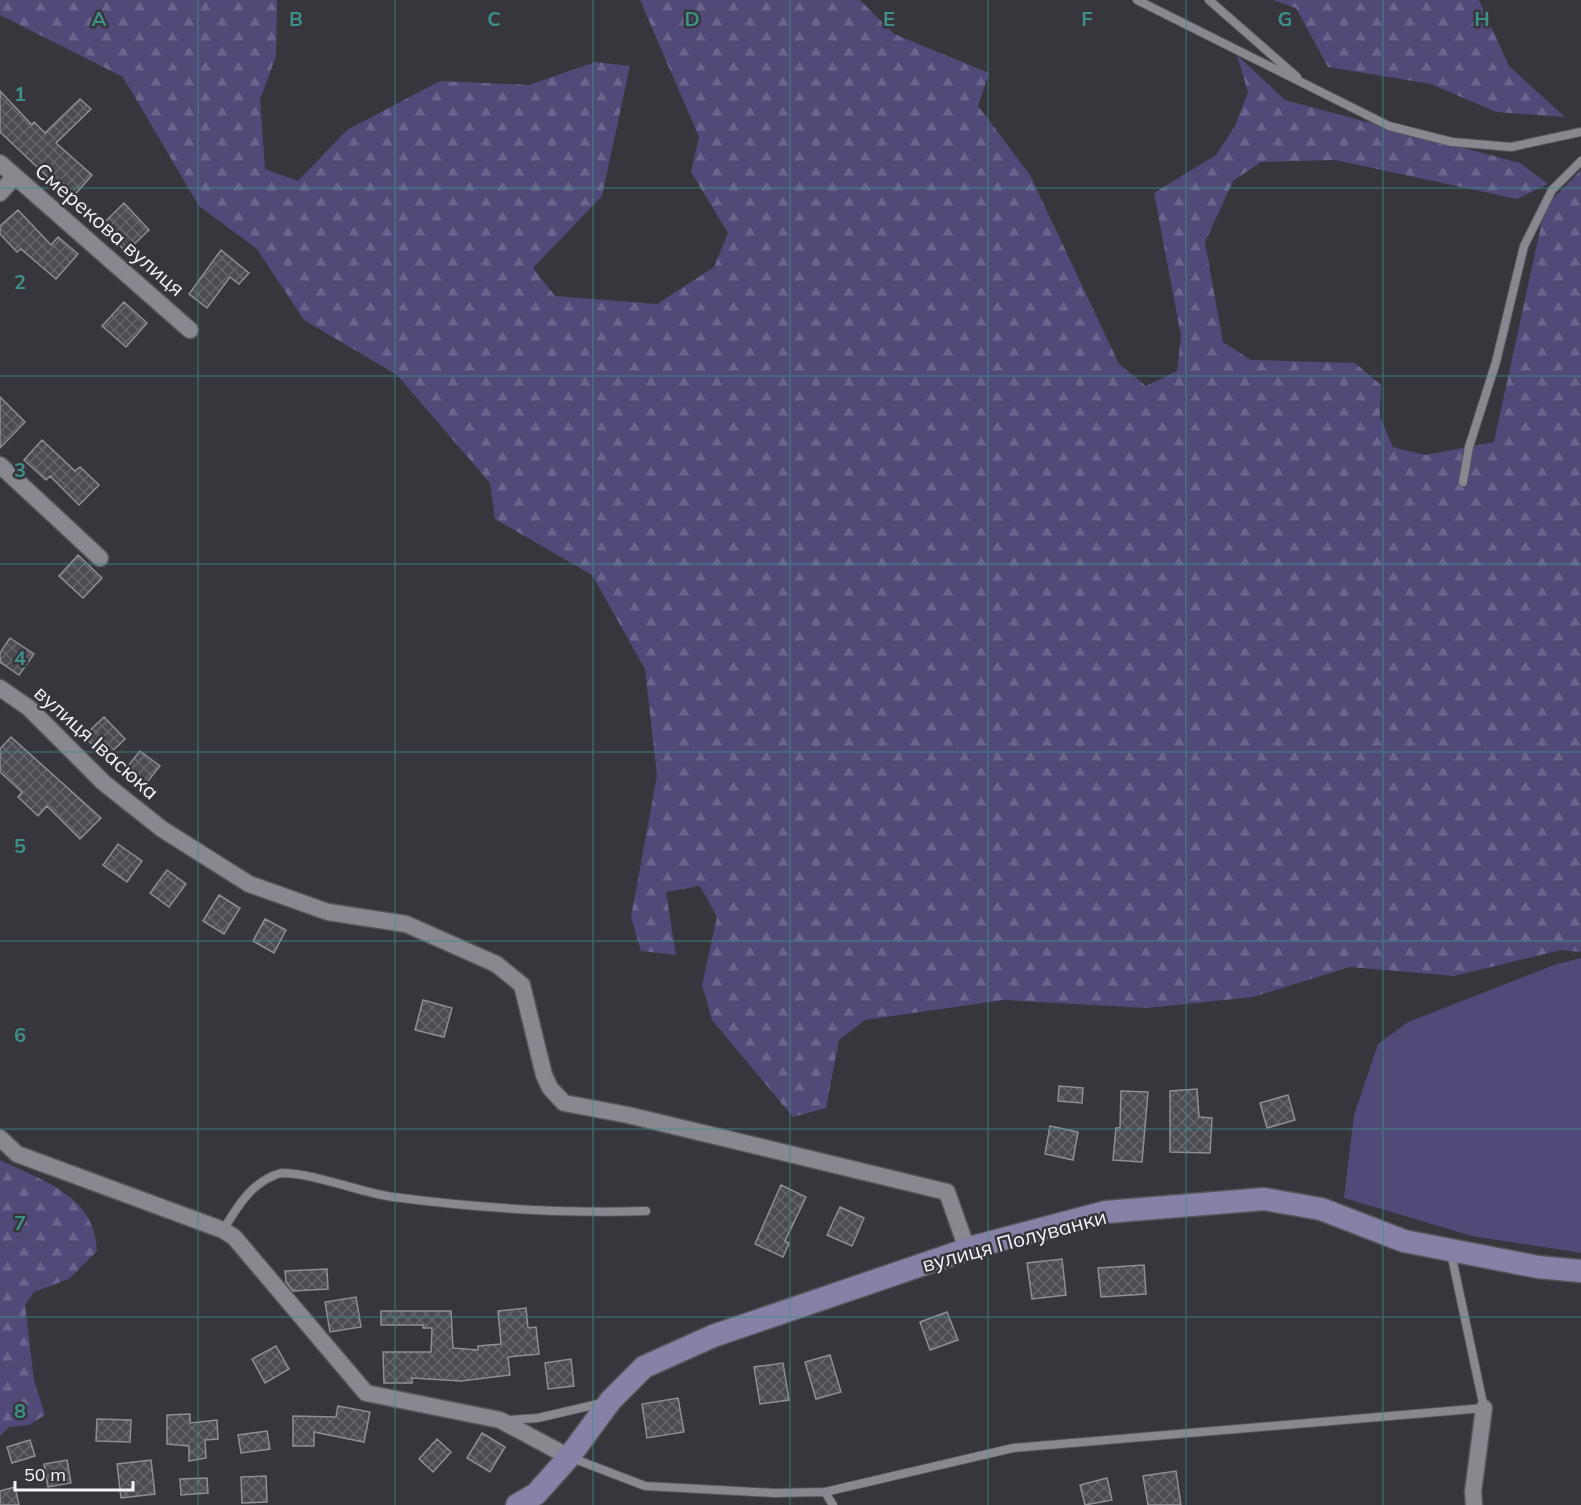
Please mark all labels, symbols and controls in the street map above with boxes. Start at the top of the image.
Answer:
text: A [92,6,107,31]
text: B [289,6,303,31]
text: C [487,6,501,31]
text: D [684,6,700,31]
text: E [883,6,895,31]
text: F [1081,6,1093,31]
text: G [1278,6,1292,31]
text: H [1474,6,1490,31]
text: 1 [14,81,26,106]
street label: Смерекова вулиця [30,157,190,301]
text: 2 [14,269,26,294]
text: 3 [14,457,26,482]
text: 4 [14,645,26,670]
street label: вулиця Івасюка [29,679,165,805]
text: 5 [14,833,26,858]
text: 6 [14,1022,26,1047]
street label: вулиця Полуванки [919,1203,1109,1277]
text: 7 [14,1210,26,1235]
text: 8 [14,1398,26,1423]
scale bar [15,1454,134,1492]
text: 50 m [24,1463,66,1486]

